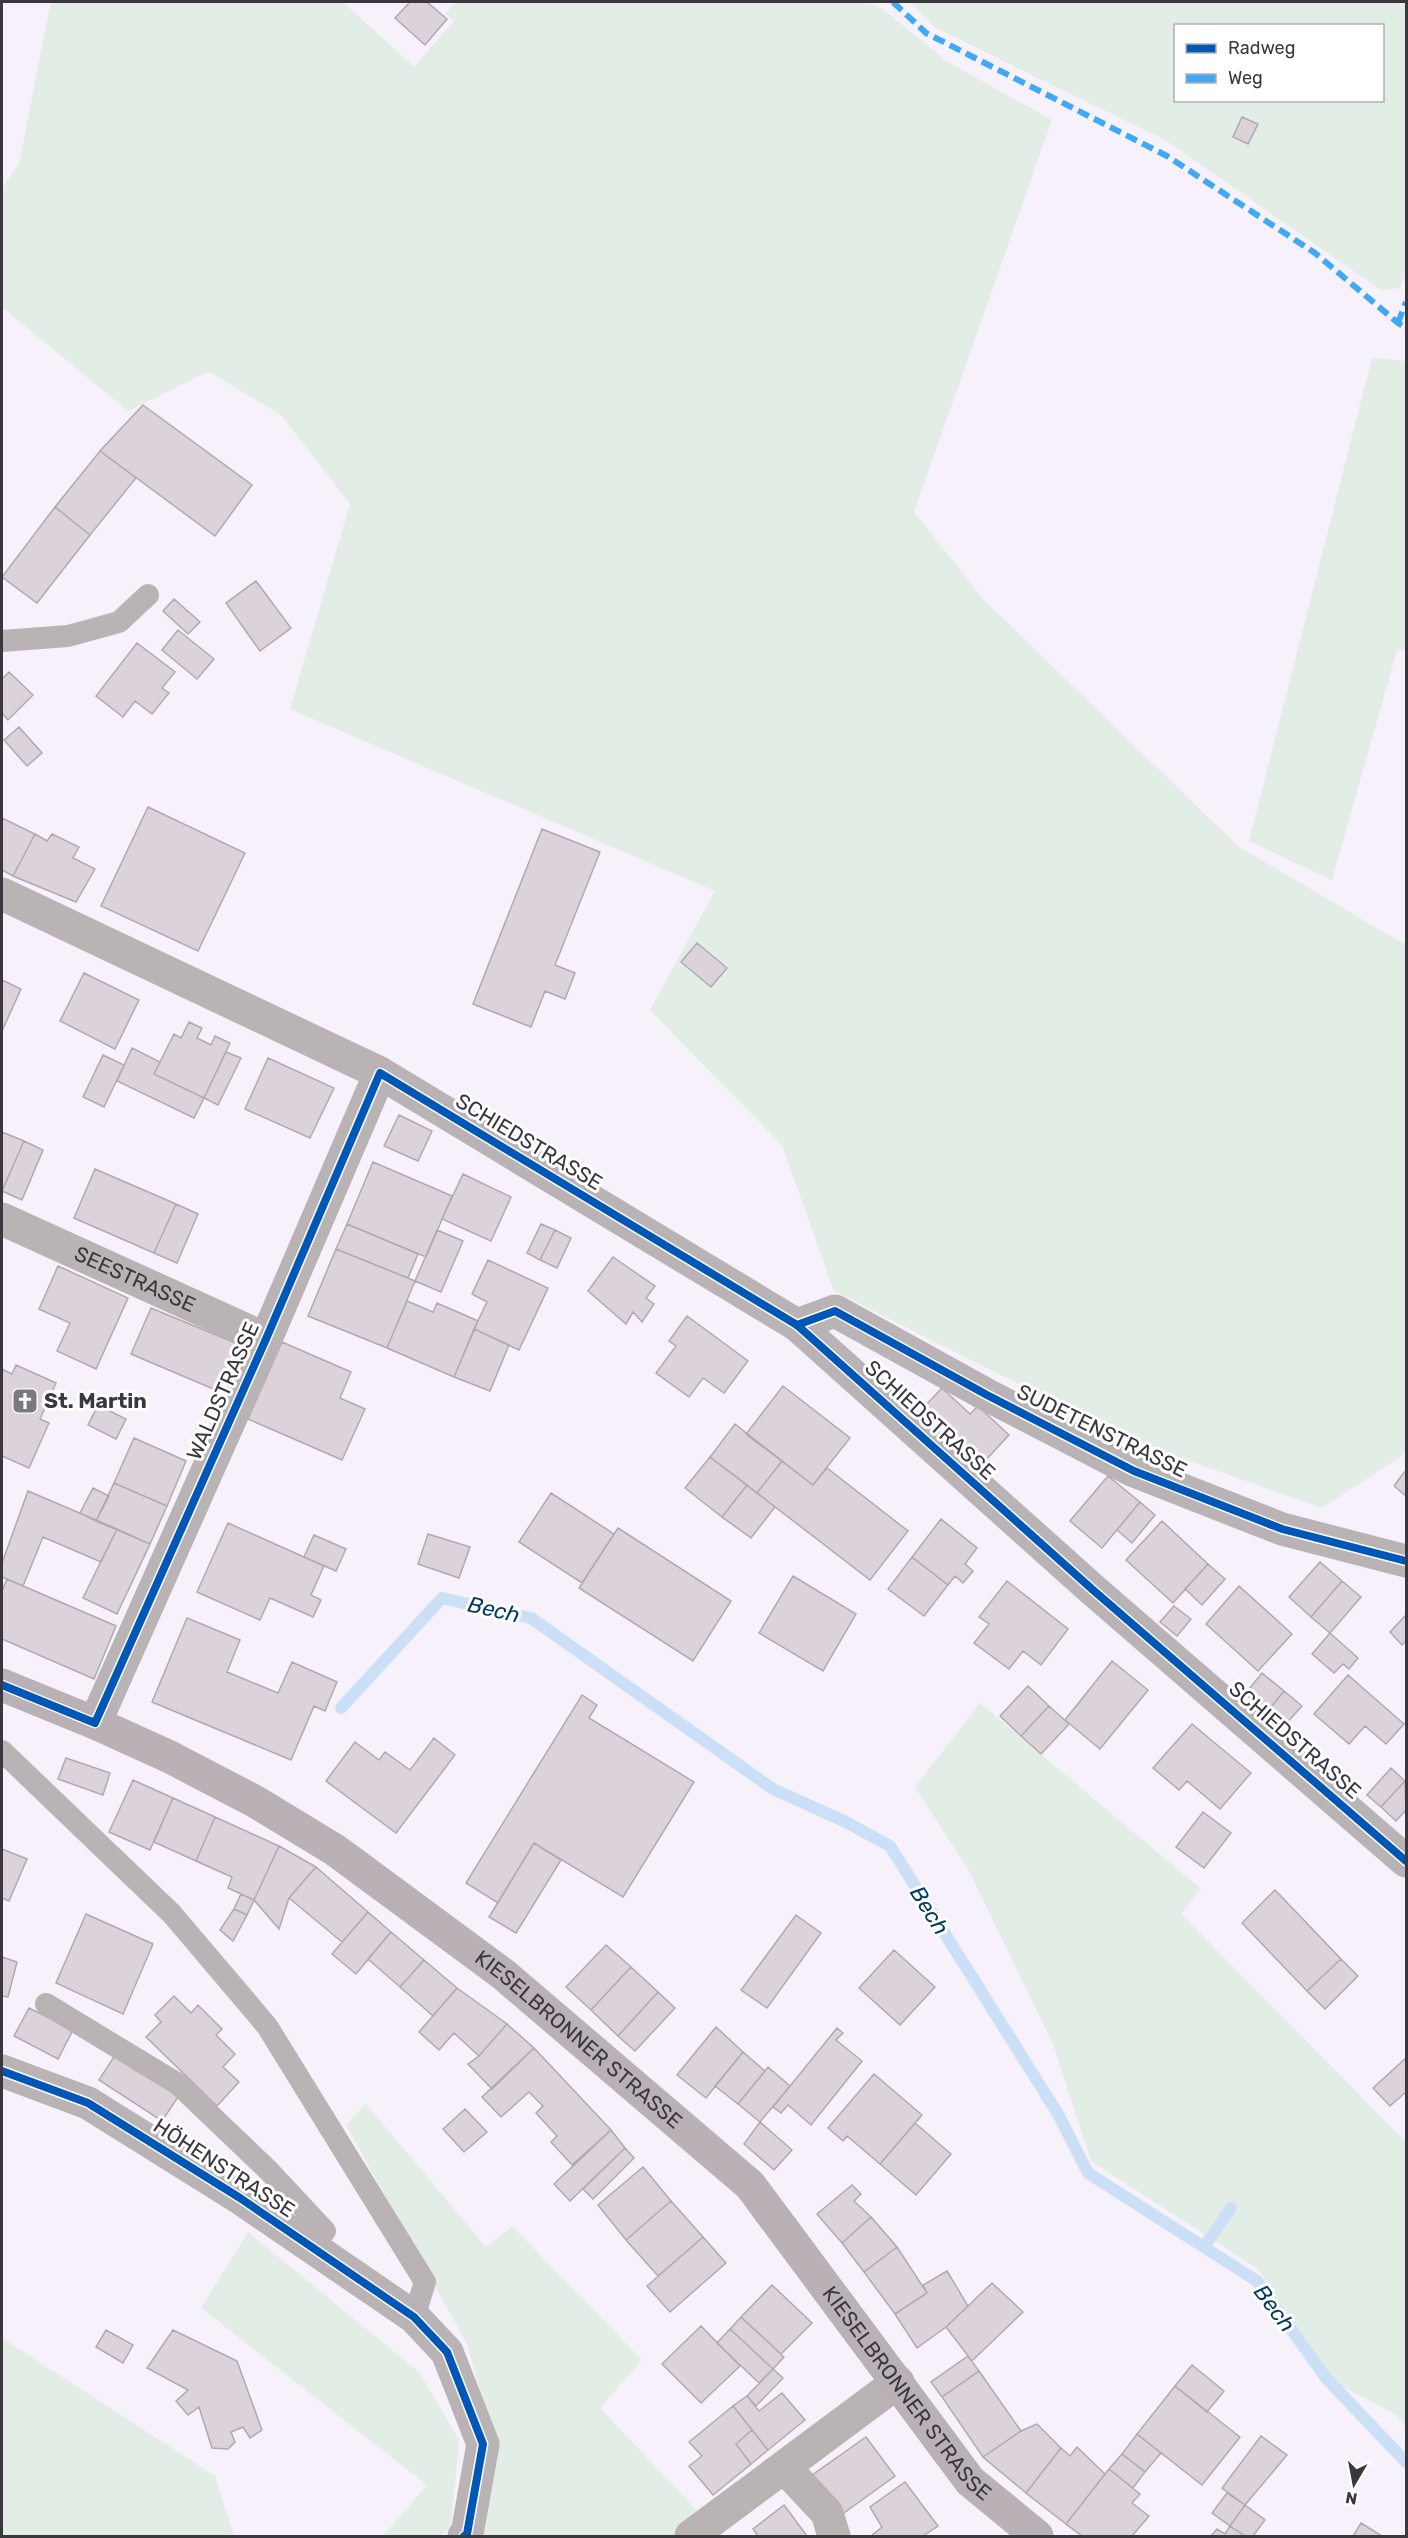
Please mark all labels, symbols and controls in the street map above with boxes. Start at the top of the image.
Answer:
legend [1174,24,1384,102]
text: Radweg [1228,37,1295,59]
text: Weg [1228,67,1263,89]
street label: SCHIEDSTRASSE [451,1088,607,1195]
street label: SEESTRASSE [71,1241,200,1317]
street label: WALDSTRASSE [181,1318,264,1464]
street label: SCHIEDSTRASSE [860,1355,1001,1485]
street label: SUDETENSTRASSE [1013,1379,1191,1483]
church icon: St. Martin [10,1386,40,1416]
place label: St. Martin [44,1388,147,1413]
water label: Bech [465,1590,523,1629]
street label: SCHIEDSTRASSE [1224,1676,1366,1804]
water label: Bech [904,1881,955,1940]
street label: KIESELBRONNER STRASSE [470,1945,687,2133]
street label: HÖHENSTRASSE [149,2113,299,2222]
water label: Bech [1248,2279,1301,2337]
street label: KIESELBRONNER STRASSE [818,2281,997,2505]
north arrow [1324,2454,1384,2514]
text: N [1344,2488,1359,2509]

